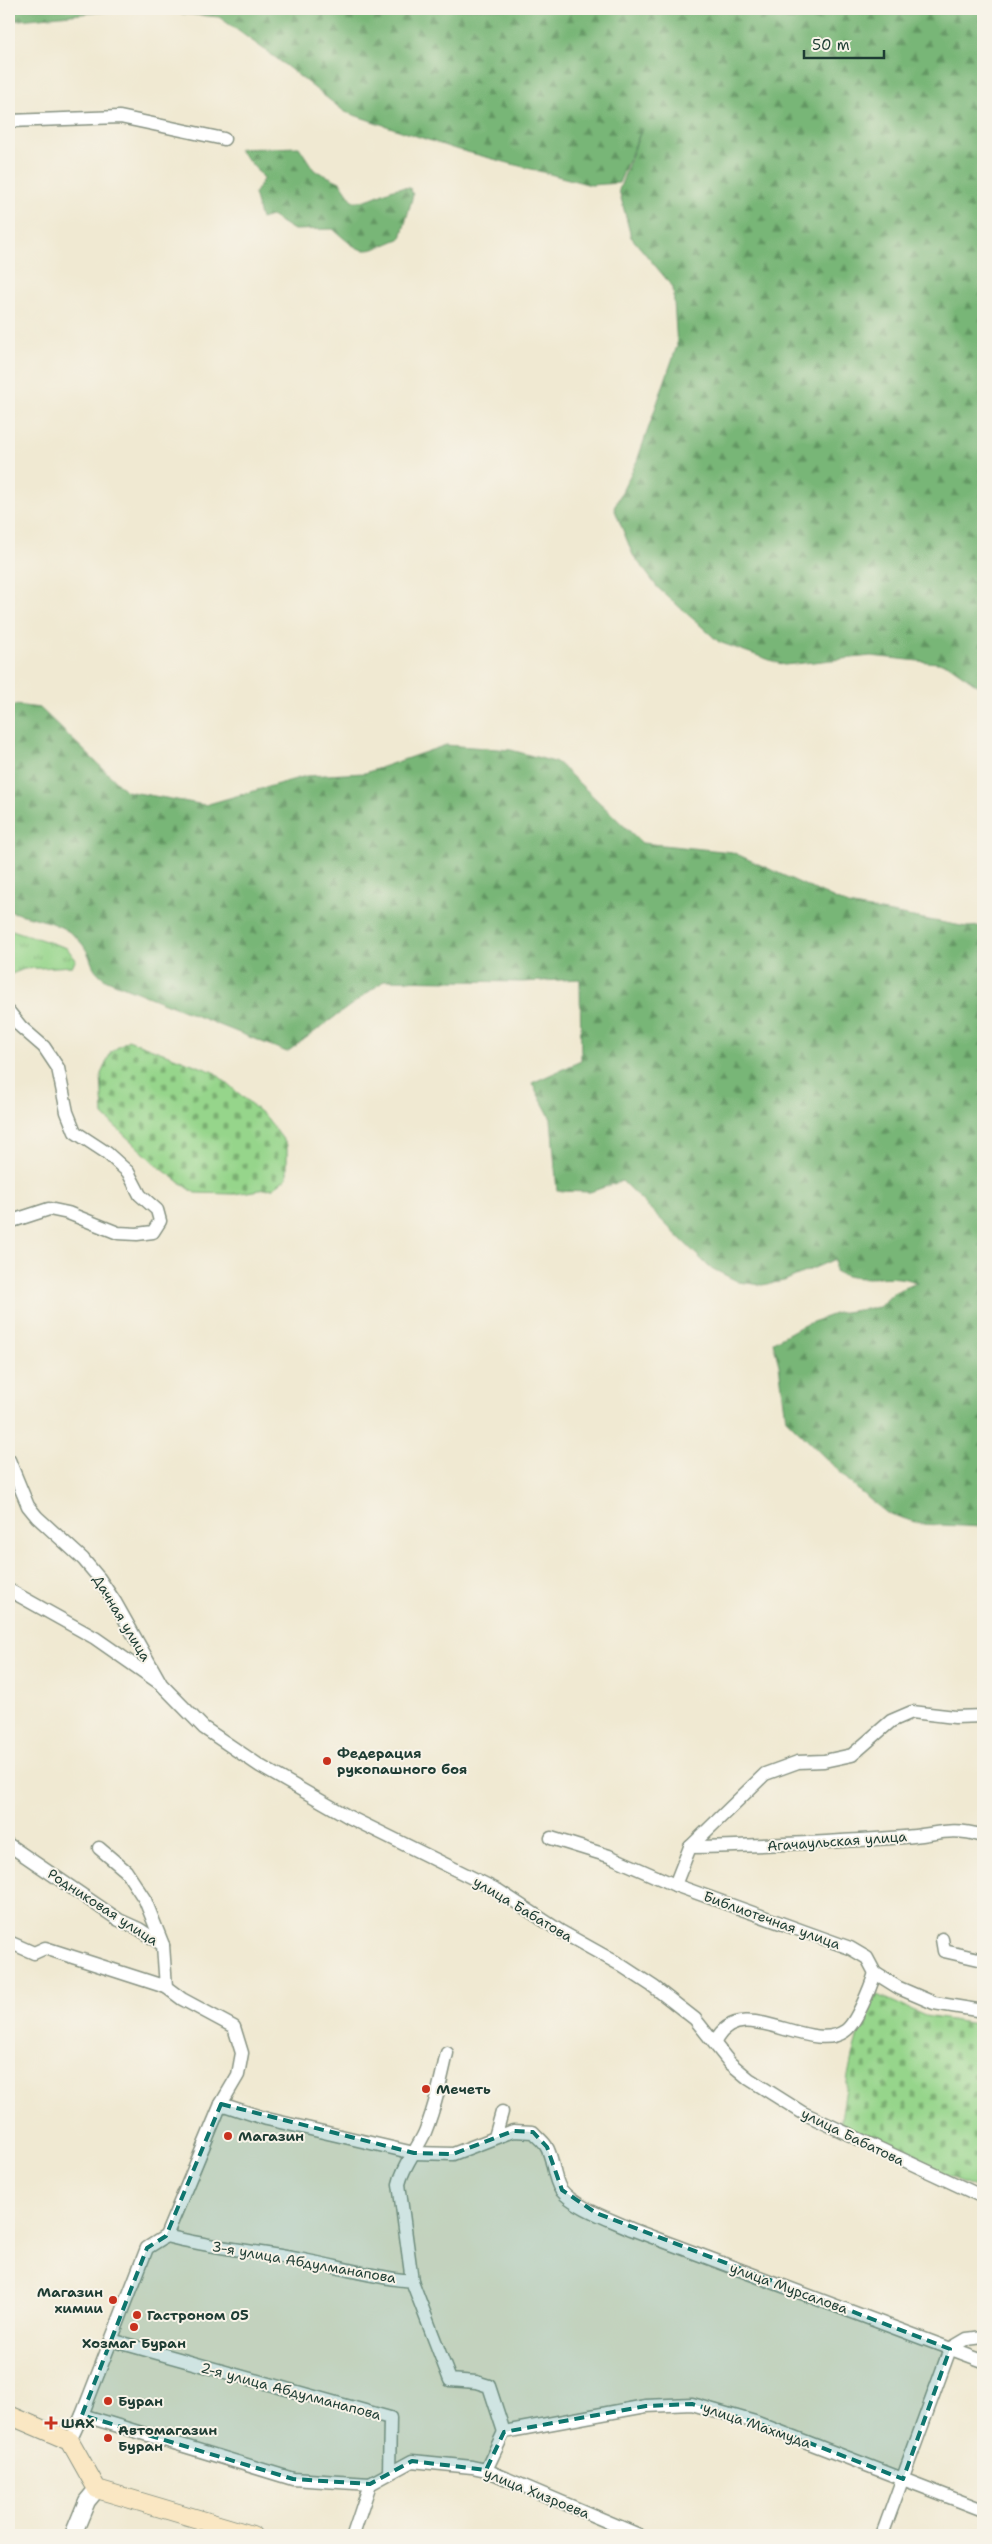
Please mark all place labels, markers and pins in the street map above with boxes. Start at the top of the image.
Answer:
place label: Федерация рукопашного боя [337,1744,467,1778]
marker: Федерация рукопашного боя [321,1755,333,1767]
place label: Мечеть [436,2080,491,2098]
marker: Мечеть [420,2083,432,2095]
place label: Магазин [238,2127,304,2145]
marker: Магазин [222,2130,234,2142]
place label: Магазин химии [37,2283,103,2317]
marker: Магазин химии [107,2294,119,2306]
place label: Гастроном 05 [147,2306,249,2324]
marker: Гастроном 05 [131,2309,143,2321]
marker: Хозмаг Буран [128,2321,140,2333]
place label: Хозмаг Буран [82,2334,186,2352]
place label: Буран [118,2392,163,2410]
marker: Буран [102,2395,114,2407]
place label: ШАХ [61,2414,95,2432]
marker: ШАХ [45,2417,57,2429]
place label: Автомагазин Буран [118,2421,217,2455]
marker: Автомагазин Буран [102,2432,114,2444]

